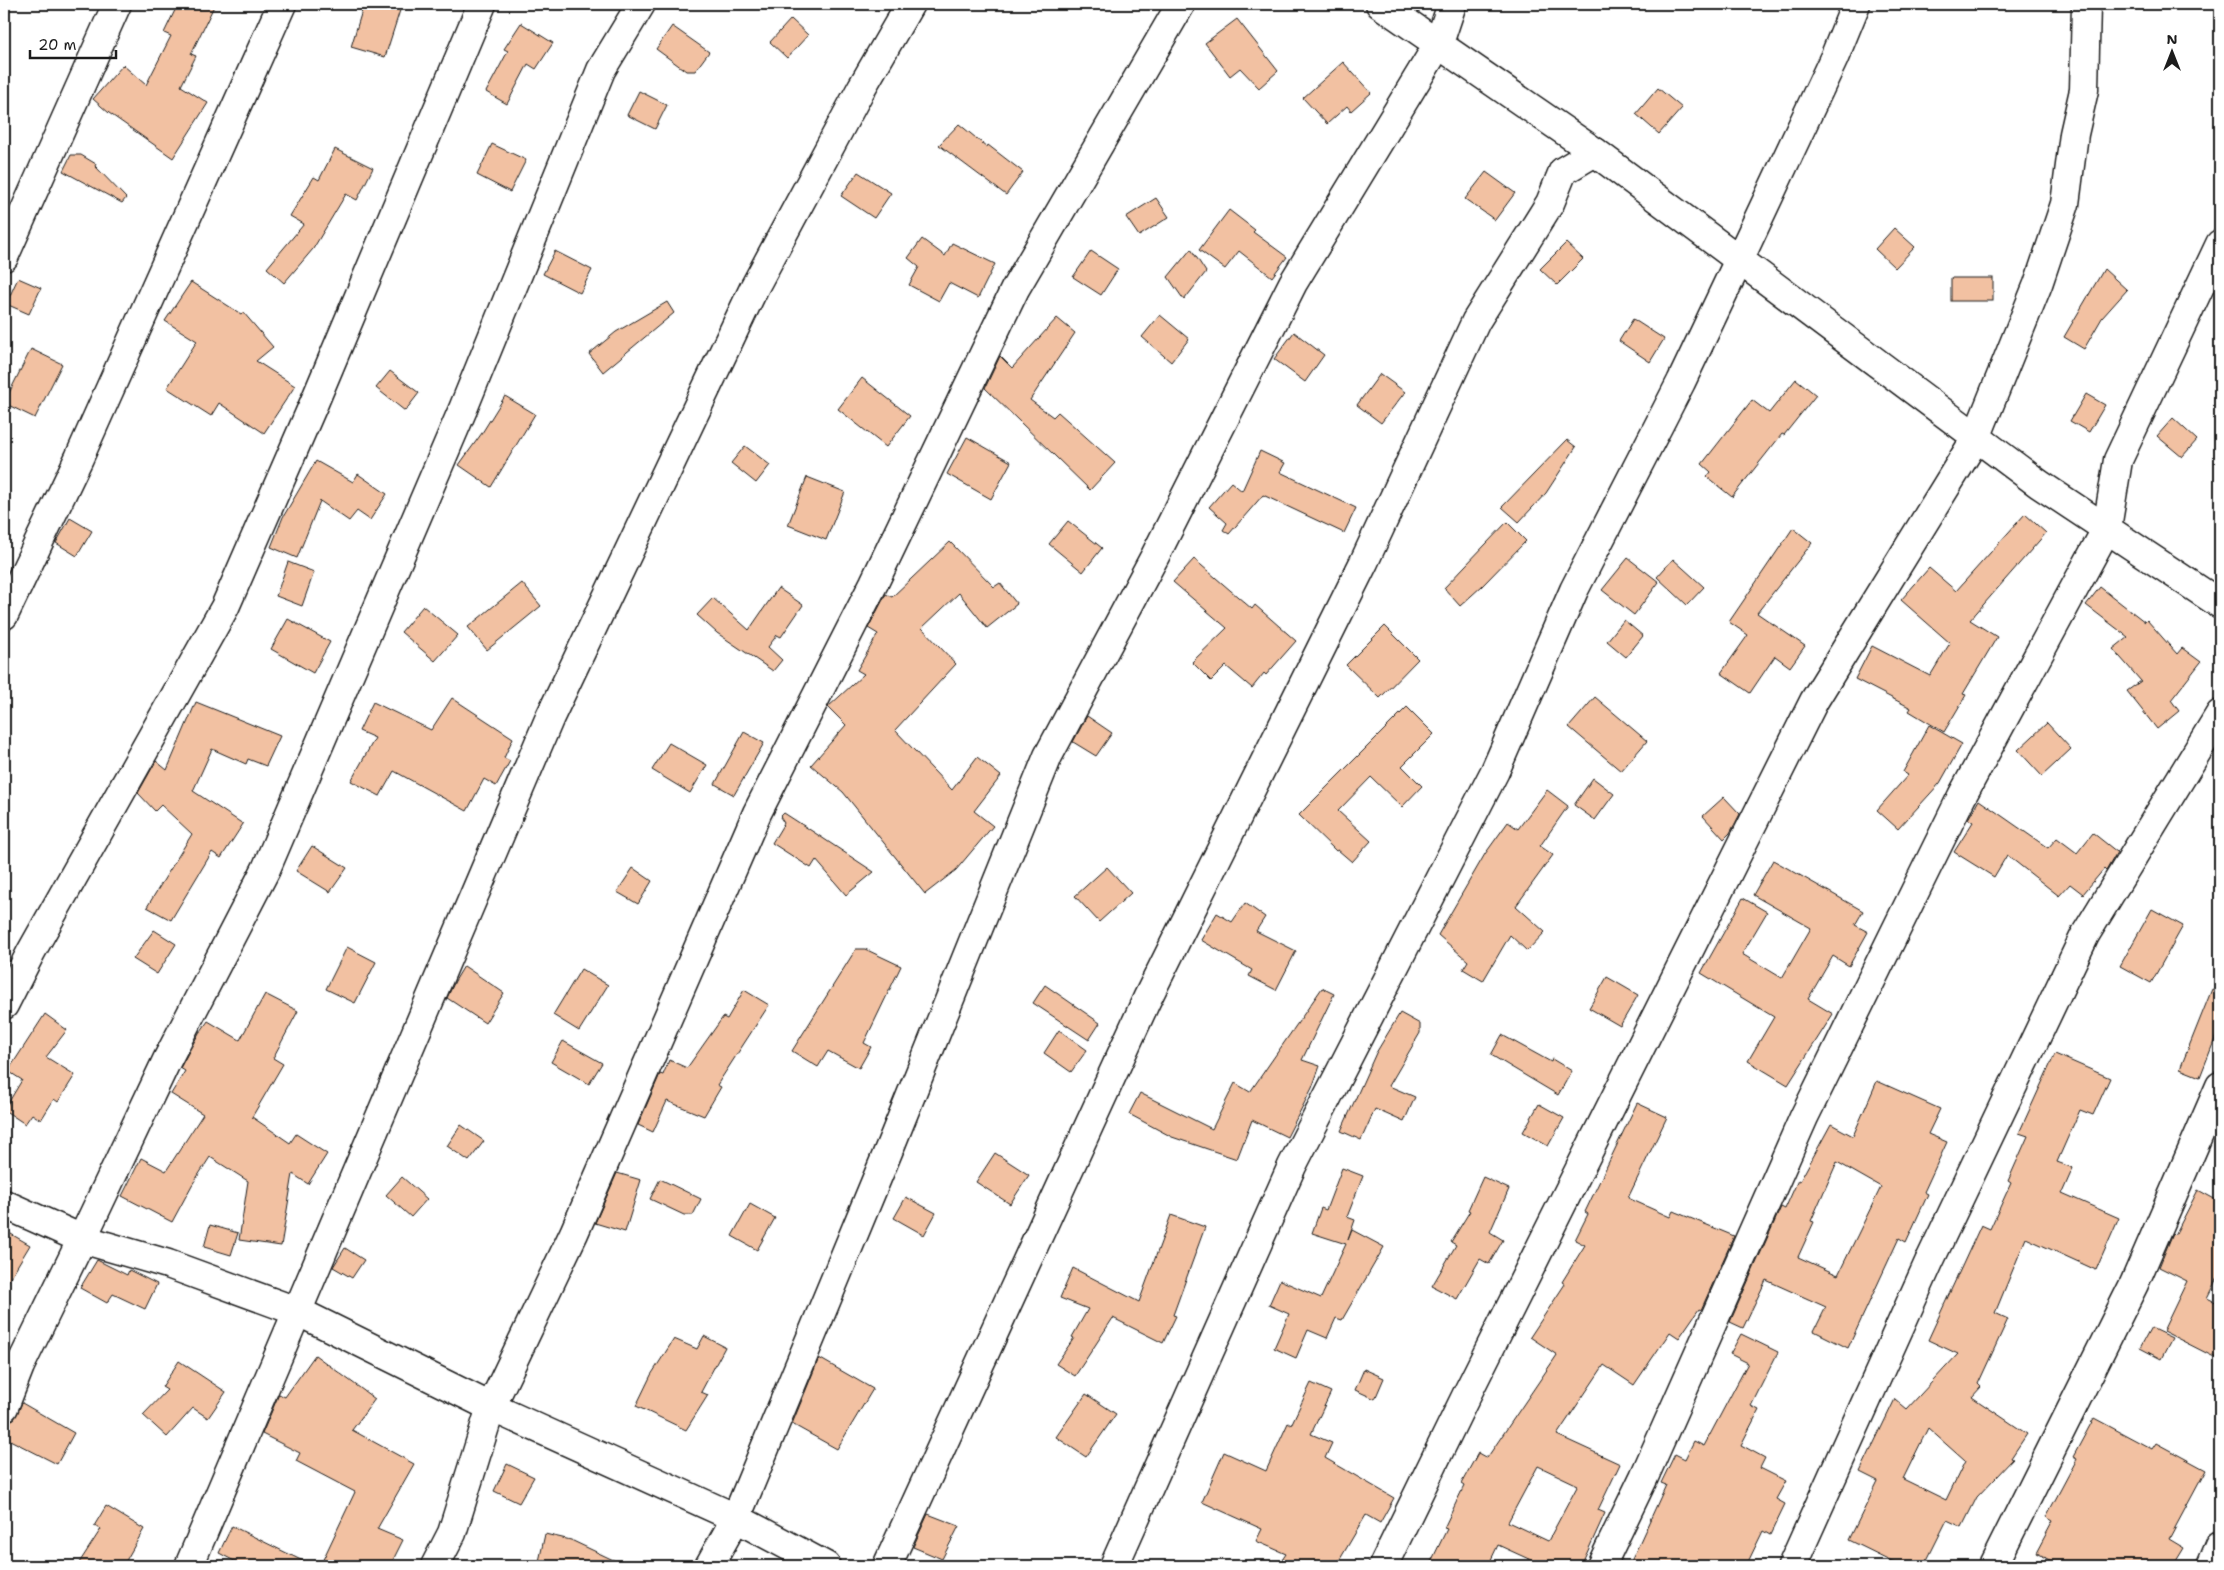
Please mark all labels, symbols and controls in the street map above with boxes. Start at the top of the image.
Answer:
scale bar [30,28,116,60]
north arrow [2146,28,2196,78]
text: N [2166,30,2178,48]
text: 20 m [38,35,77,55]

